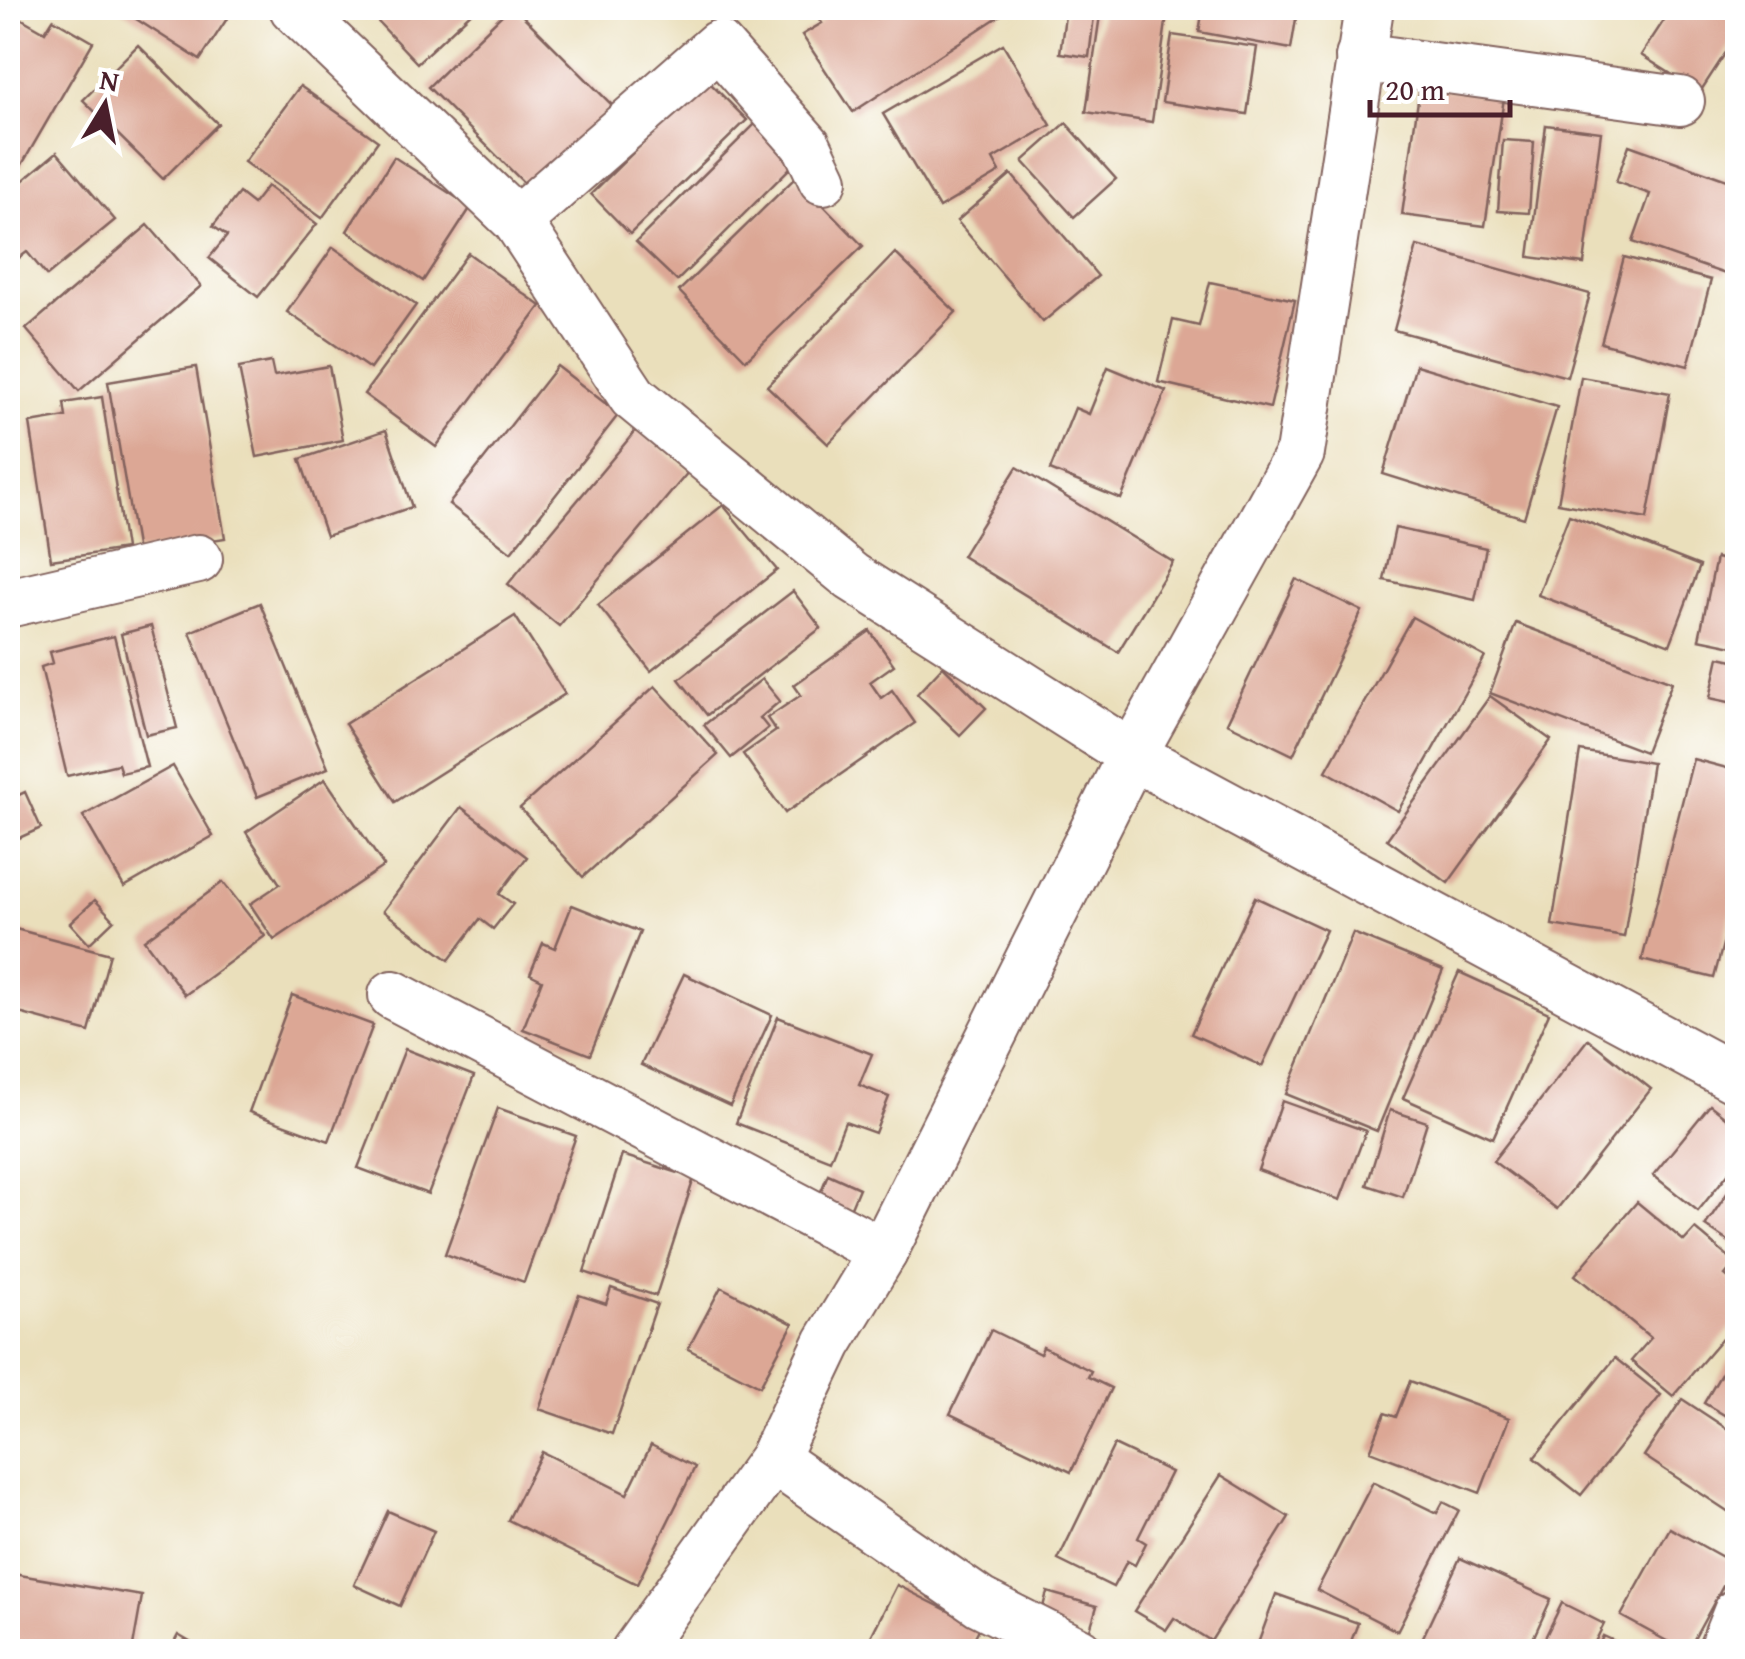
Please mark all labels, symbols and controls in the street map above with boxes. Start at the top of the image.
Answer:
north arrow [55,55,155,155]
scale bar [1370,55,1510,117]
text: N [97,58,122,102]
text: 20 m [1385,67,1445,111]

